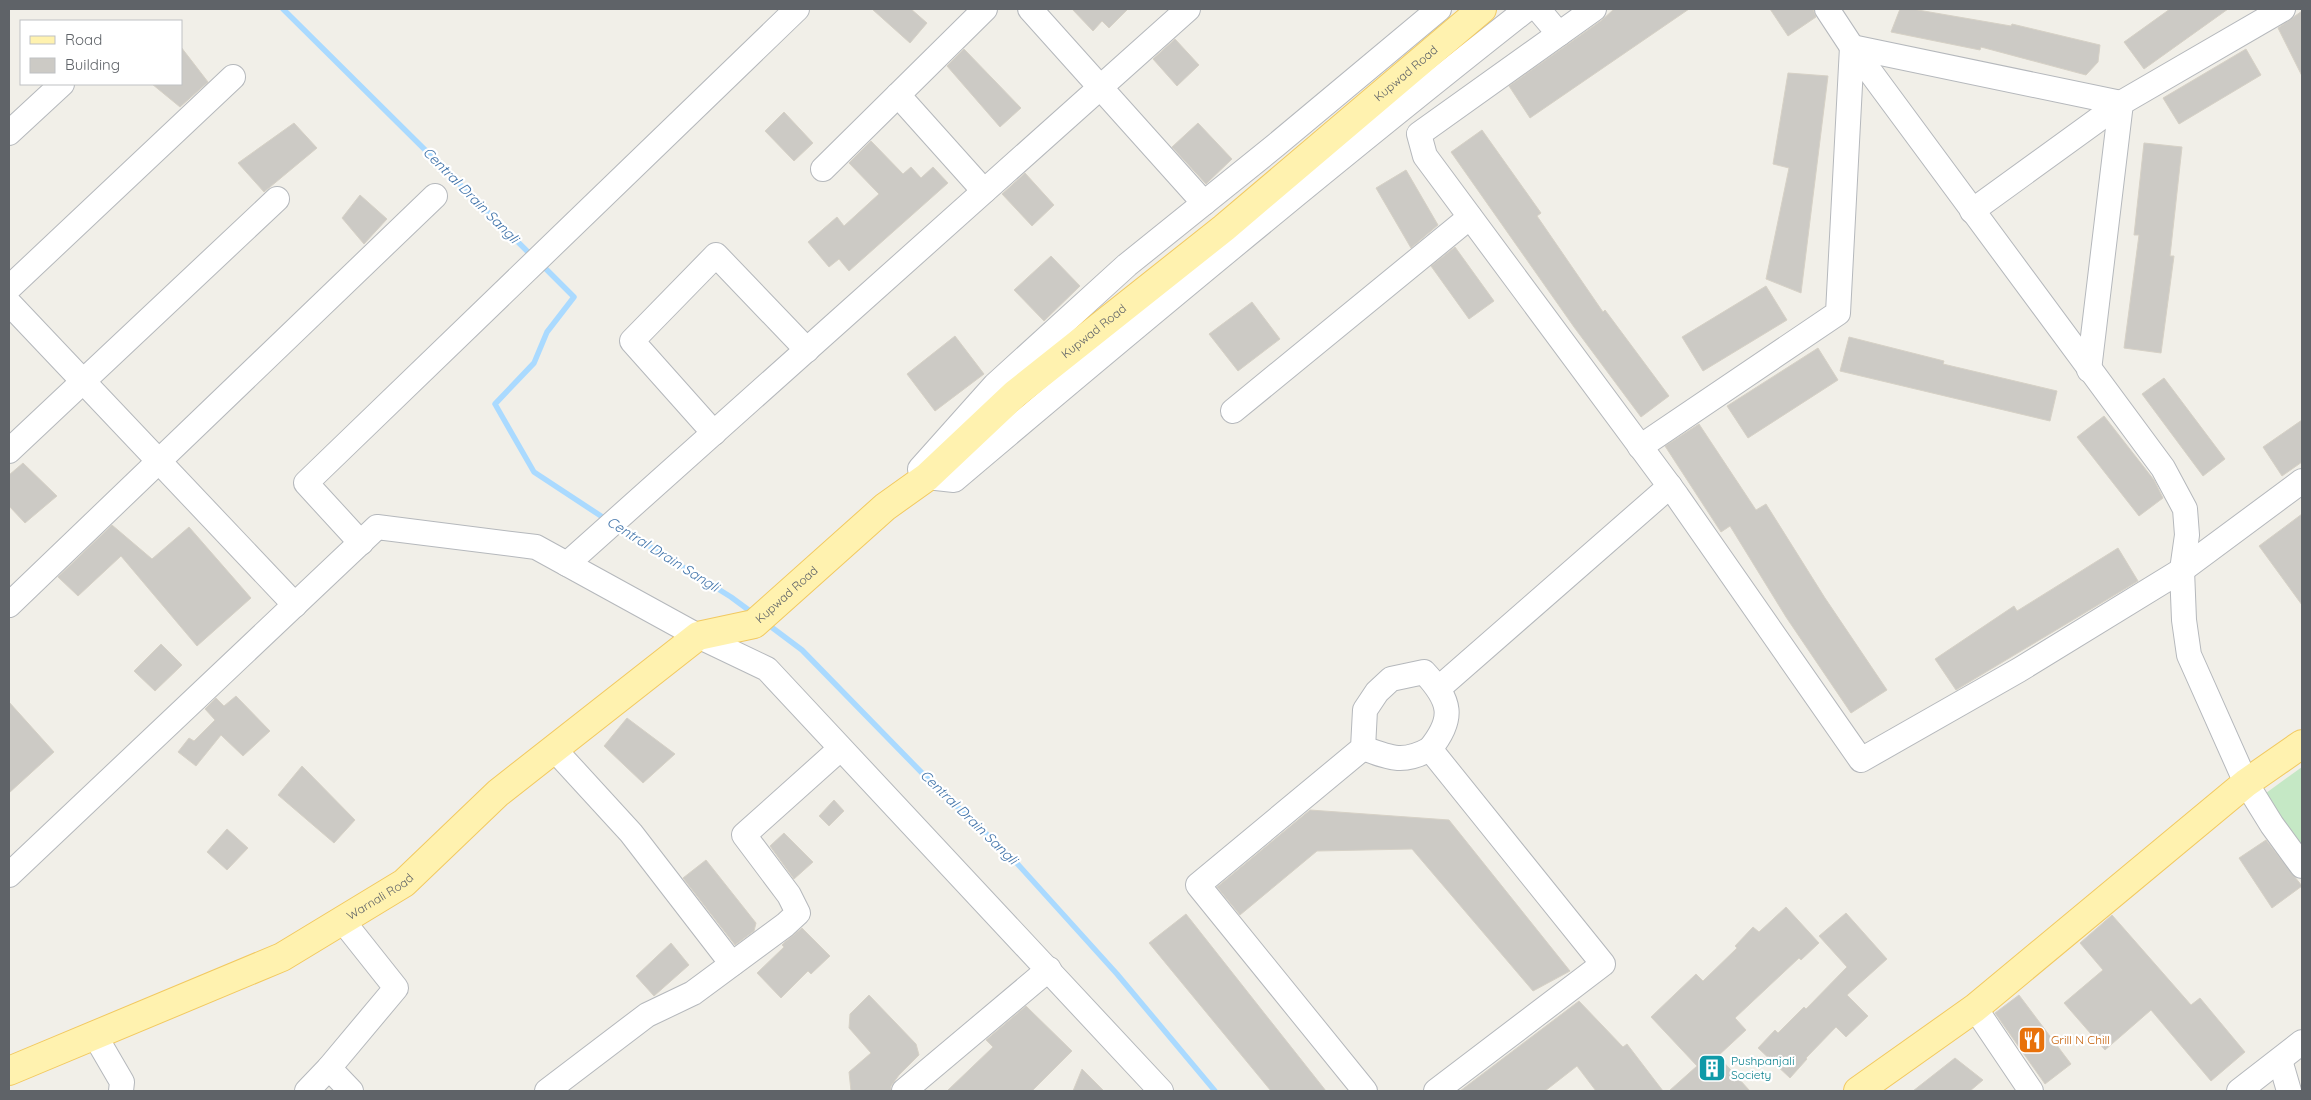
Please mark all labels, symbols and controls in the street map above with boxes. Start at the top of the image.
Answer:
legend [20,20,182,85]
text: Road [65,30,102,49]
street label: Kupwad Road [1371,42,1441,104]
text: Building [65,55,120,74]
water label: Central Drain Sangli [419,143,524,248]
street label: Kupwad Road [1058,301,1129,361]
water label: Central Drain Sangli [604,512,724,597]
street label: Kupwad Road [752,563,821,626]
water label: Central Drain Sangli [916,766,1023,870]
street label: Warnali Road [344,870,416,923]
restaurant icon: Grill N Chill [2017,1025,2047,1055]
place label: Grill N Chill [2051,1032,2110,1047]
building icon: Pushpanjali Society [1697,1053,1727,1083]
place label: Pushpanjali Society [1731,1053,1795,1082]

